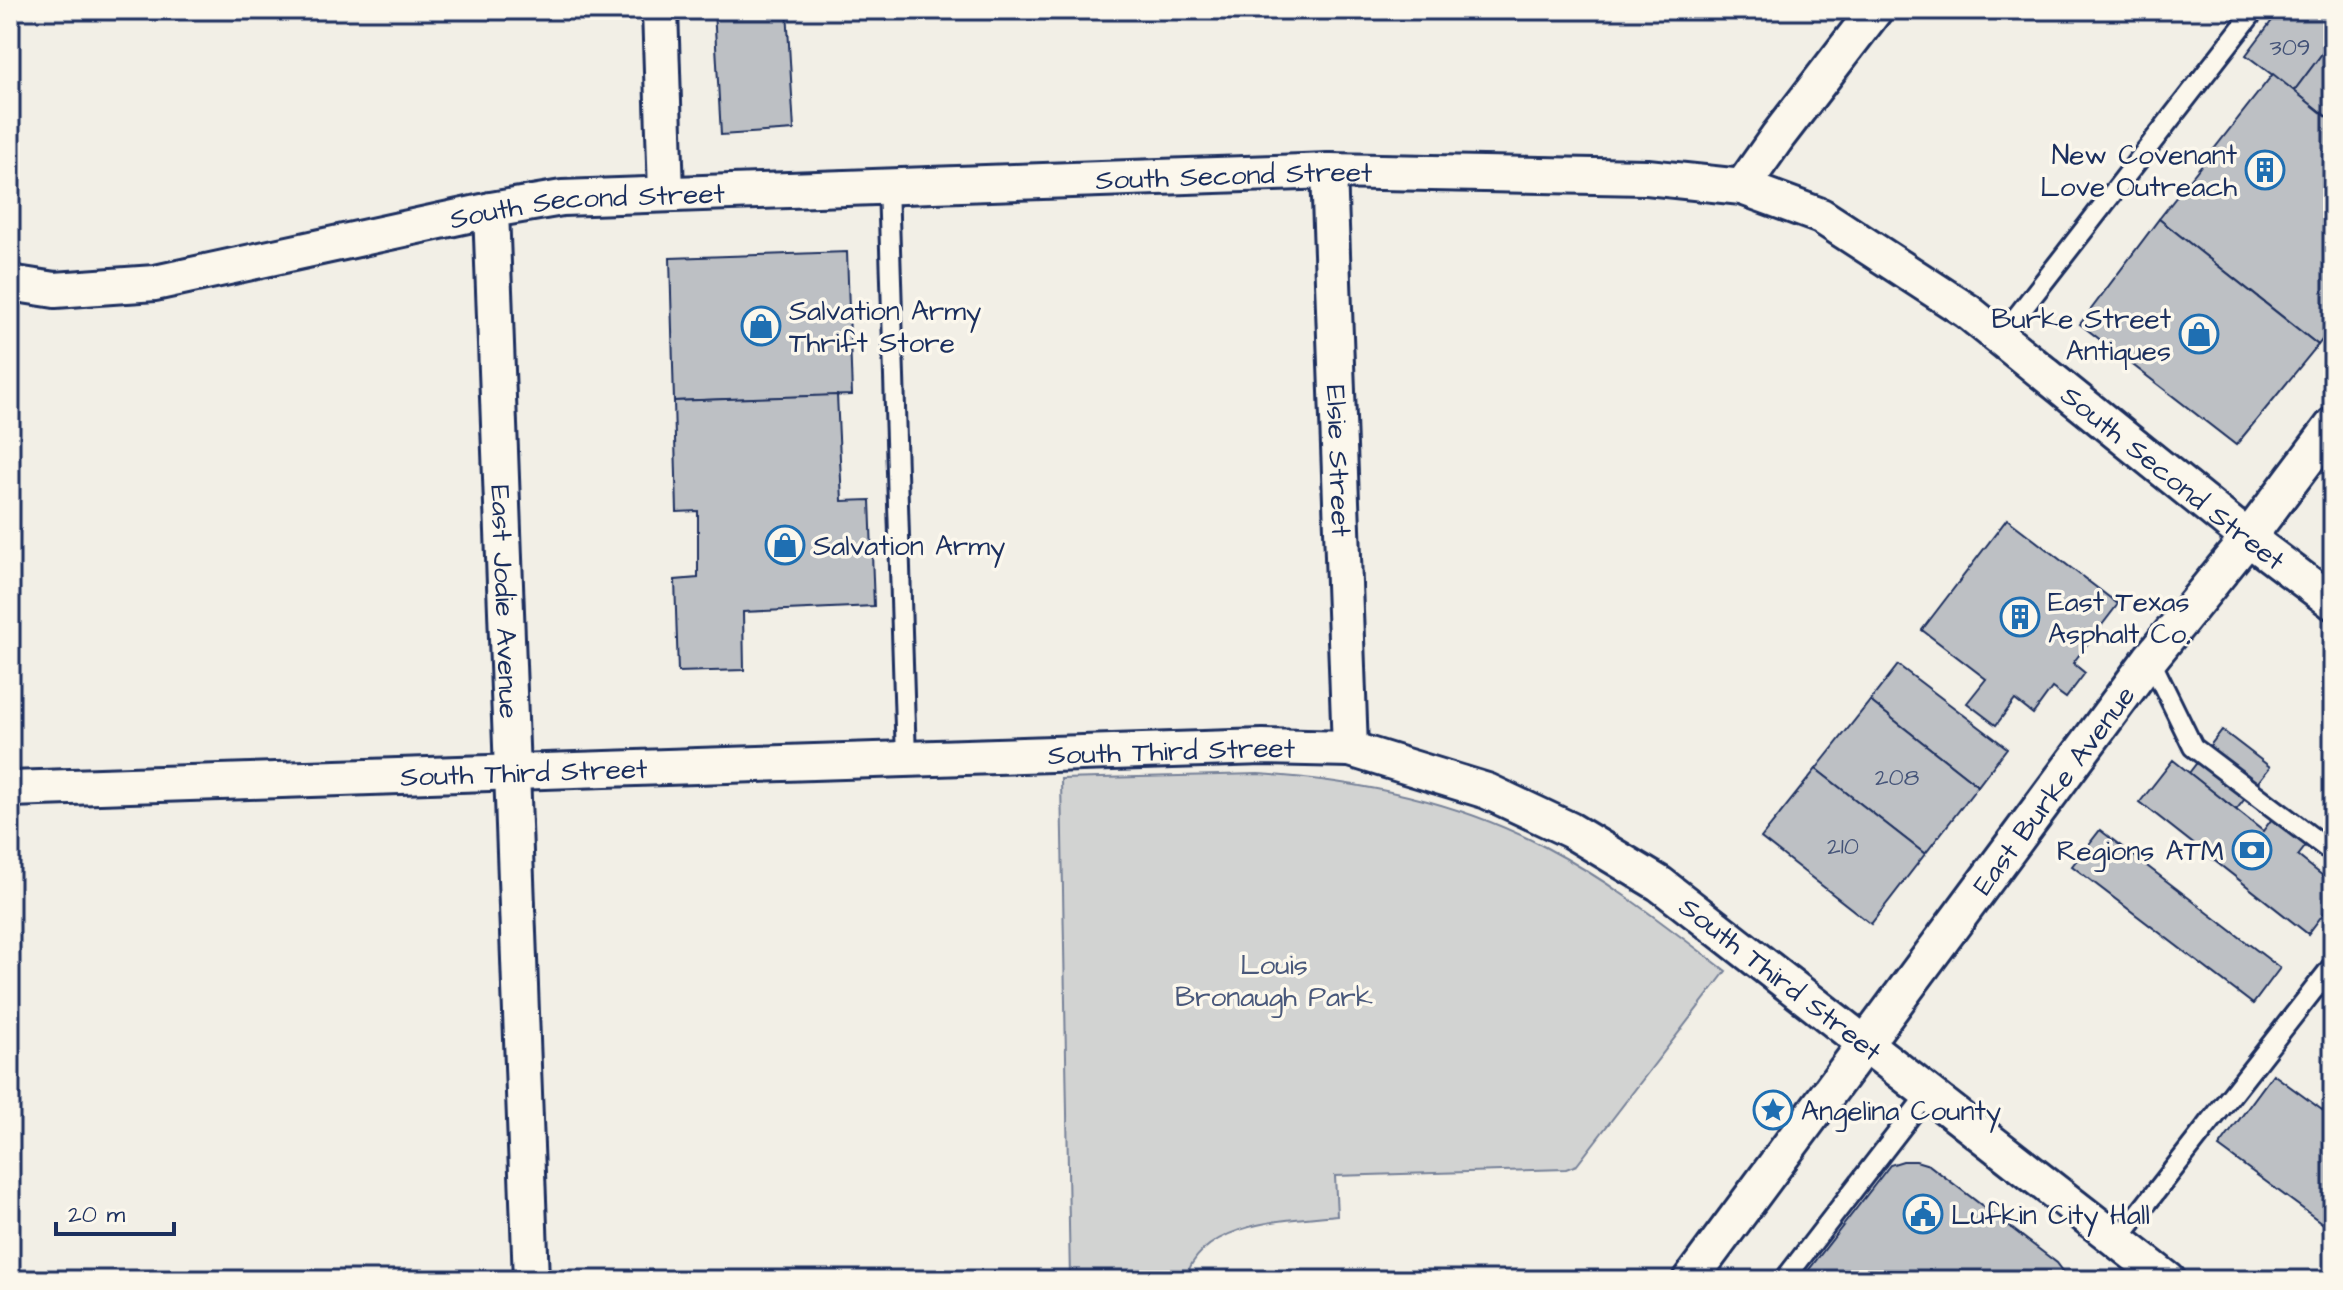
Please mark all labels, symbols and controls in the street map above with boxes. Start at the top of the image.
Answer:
house number: 309 [2269,31,2311,65]
place label: New Covenant Love Outreach [2040,136,2238,207]
building icon: New Covenant Love Outreach [2244,149,2286,191]
street label: South Second Street [1095,153,1373,200]
street label: South Second Street [446,174,726,239]
place label: Salvation Army Thrift Store [789,292,981,363]
place label: Burke Street Antiques [1991,300,2172,371]
shop icon: Salvation Army Thrift Store [740,305,782,347]
shop icon: Burke Street Antiques [2178,313,2220,355]
street label: South Second Street [2052,376,2293,581]
street label: Elsie Street [1316,384,1360,538]
street label: East Jodie Avenue [480,484,528,719]
shop icon: Salvation Army [764,524,806,566]
place label: Salvation Army [813,527,1005,568]
place label: East Texas Asphalt Co. [2048,583,2190,654]
building icon: East Texas Asphalt Co. [1999,596,2041,638]
street label: East Burke Avenue [1964,678,2145,903]
street label: South Third Street [1047,729,1296,775]
street label: South Third Street [399,750,649,797]
house number: 208 [1875,761,1919,795]
bank icon: Regions ATM [2231,829,2273,871]
house number: 210 [1827,830,1859,864]
place label: Regions ATM [2057,832,2224,872]
street label: South Third Street [1670,888,1890,1071]
park label: Louis Bronaugh Park [1175,946,1373,1018]
place icon: Angelina County [1752,1089,1794,1131]
place label: Angelina County [1801,1092,2001,1133]
scale bar [56,1186,174,1236]
public building icon: Lufkin City Hall [1902,1193,1944,1235]
place label: Lufkin City Hall [1951,1196,2150,1237]
text: 20 m [68,1198,125,1232]

